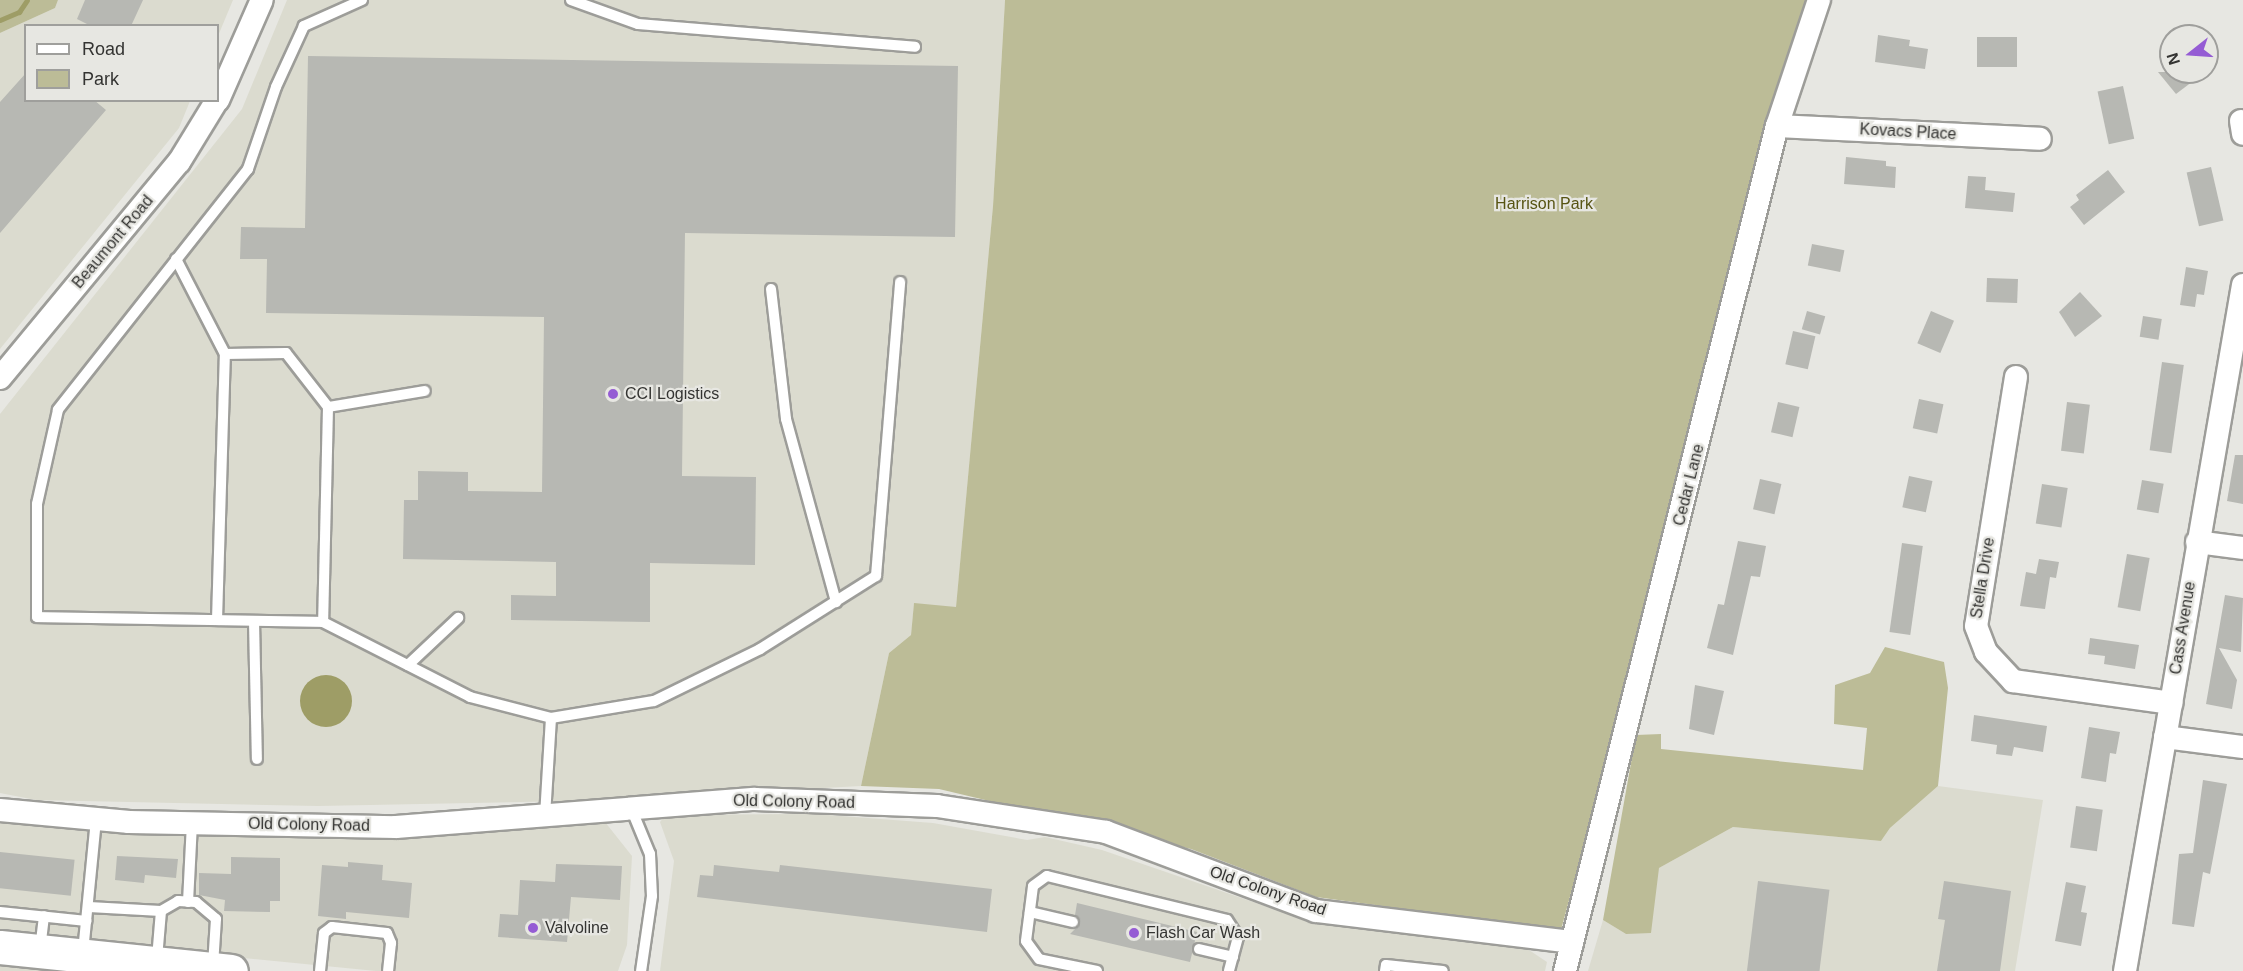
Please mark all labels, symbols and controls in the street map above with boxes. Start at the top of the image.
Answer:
legend [24,24,219,102]
north arrow [2159,24,2219,84]
text: Road [82,39,125,59]
text: N [2163,51,2183,67]
text: Park [82,69,119,89]
street label: Kovacs Place [1859,120,1957,144]
street label: Beaumont Road [68,192,158,292]
park label: Harrison Park [1495,194,1593,214]
place label: CCI Logistics [625,384,719,404]
marker: CCI Logistics [606,387,620,401]
street label: Cedar Lane [1670,442,1708,528]
street label: Stella Drive [1967,536,1999,620]
street label: Cass Avenue [2166,580,2200,676]
street label: Old Colony Road [733,791,855,813]
street label: Old Colony Road [248,814,370,836]
street label: Old Colony Road [1207,862,1329,920]
place label: Valvoline [545,918,609,938]
marker: Valvoline [526,921,540,935]
place label: Flash Car Wash [1146,923,1260,943]
marker: Flash Car Wash [1127,926,1141,940]

